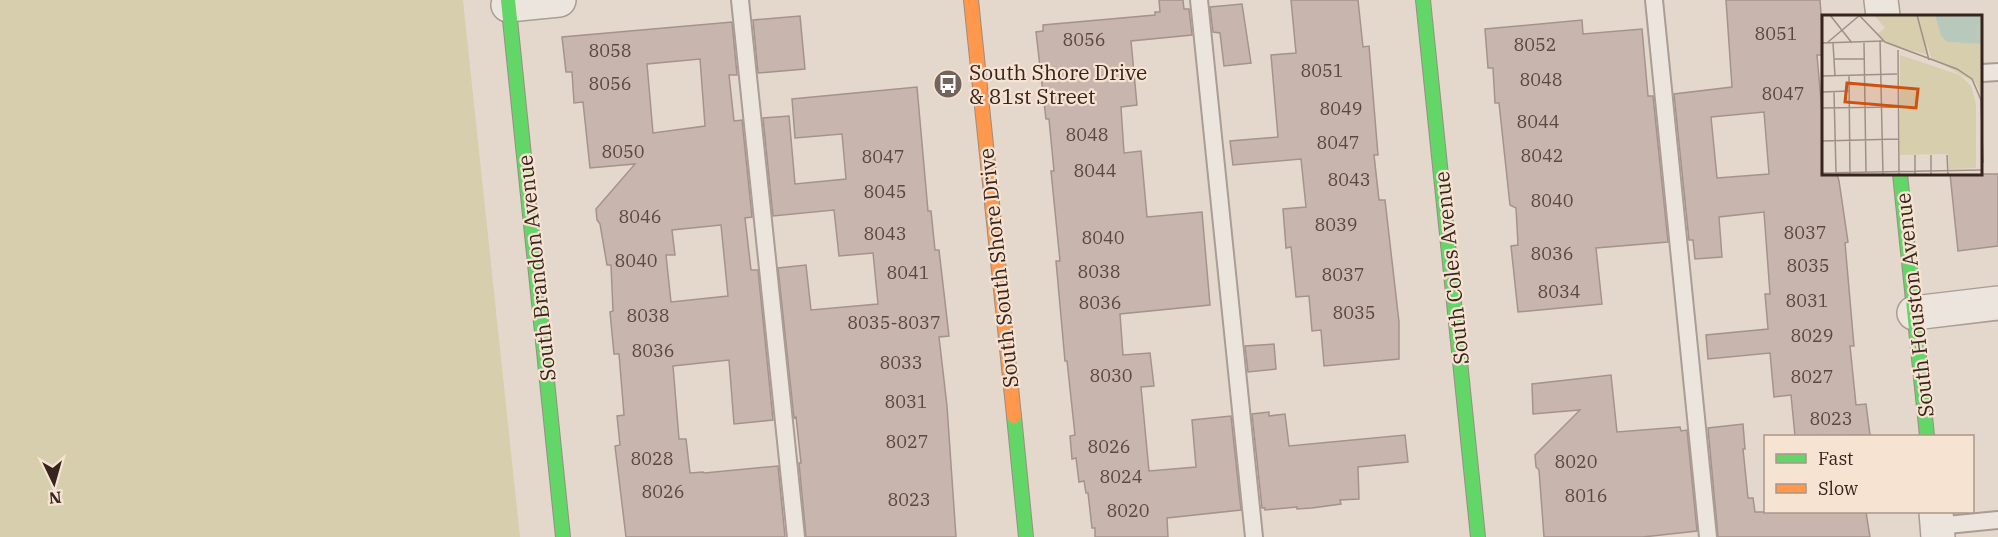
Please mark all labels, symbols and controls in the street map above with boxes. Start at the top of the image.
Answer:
inset map [1822,15,1983,176]
house number: 8051 [1754,22,1798,45]
house number: 8056 [1062,28,1106,51]
house number: 8052 [1513,33,1557,56]
house number: 8058 [588,39,632,62]
place label: South Shore Drive & 81st Street [969,58,1147,110]
house number: 8051 [1300,59,1344,82]
bus stop icon: South Shore Drive & 81st Street [932,68,964,100]
house number: 8048 [1519,68,1563,91]
house number: 8056 [588,72,632,95]
house number: 8047 [1761,82,1805,105]
house number: 8049 [1319,97,1363,120]
house number: 8044 [1516,110,1560,133]
house number: 8048 [1065,123,1109,146]
house number: 8047 [1316,131,1360,154]
house number: 8050 [601,140,645,163]
house number: 8042 [1520,144,1564,167]
house number: 8047 [861,145,905,168]
street label: South South Shore Drive [971,147,1025,389]
street label: South Brandon Avenue [510,153,562,383]
house number: 8044 [1073,159,1117,182]
house number: 8043 [1327,168,1371,191]
street label: South Coles Avenue [1427,170,1475,366]
house number: 8045 [863,180,907,203]
house number: 8040 [1530,189,1574,212]
street label: South Houston Avenue [1888,191,1940,419]
house number: 8046 [618,205,662,228]
house number: 8039 [1314,213,1358,236]
house number: 8037 [1783,221,1827,244]
house number: 8043 [863,222,907,245]
house number: 8040 [1081,226,1125,249]
house number: 8036 [1530,242,1574,265]
house number: 8040 [614,249,658,272]
house number: 8035 [1786,254,1830,277]
house number: 8038 [1077,260,1121,283]
house number: 8041 [886,261,930,284]
house number: 8037 [1321,263,1365,286]
house number: 8034 [1537,280,1581,303]
house number: 8031 [1785,289,1829,312]
house number: 8036 [1078,291,1122,314]
house number: 8035 [1332,301,1376,324]
house number: 8038 [626,304,670,327]
house number: 8035-8037 [847,311,941,334]
house number: 8029 [1790,324,1834,347]
house number: 8036 [631,339,675,362]
house number: 8033 [879,351,923,374]
house number: 8030 [1089,364,1133,387]
house number: 8027 [1790,365,1834,388]
house number: 8031 [884,390,928,413]
house number: 8023 [1809,407,1853,430]
house number: 8027 [885,430,929,453]
house number: 8026 [1087,435,1131,458]
legend [1764,435,1974,513]
house number: 8028 [630,447,674,470]
text: Fast [1818,447,1853,470]
house number: 8020 [1554,450,1598,473]
north arrow [24,453,84,513]
house number: 8024 [1099,465,1143,488]
text: Slow [1818,477,1858,500]
house number: 8026 [641,480,685,503]
house number: 8016 [1564,484,1608,507]
text: N [48,487,62,508]
house number: 8023 [887,488,931,511]
house number: 8020 [1106,499,1150,522]

